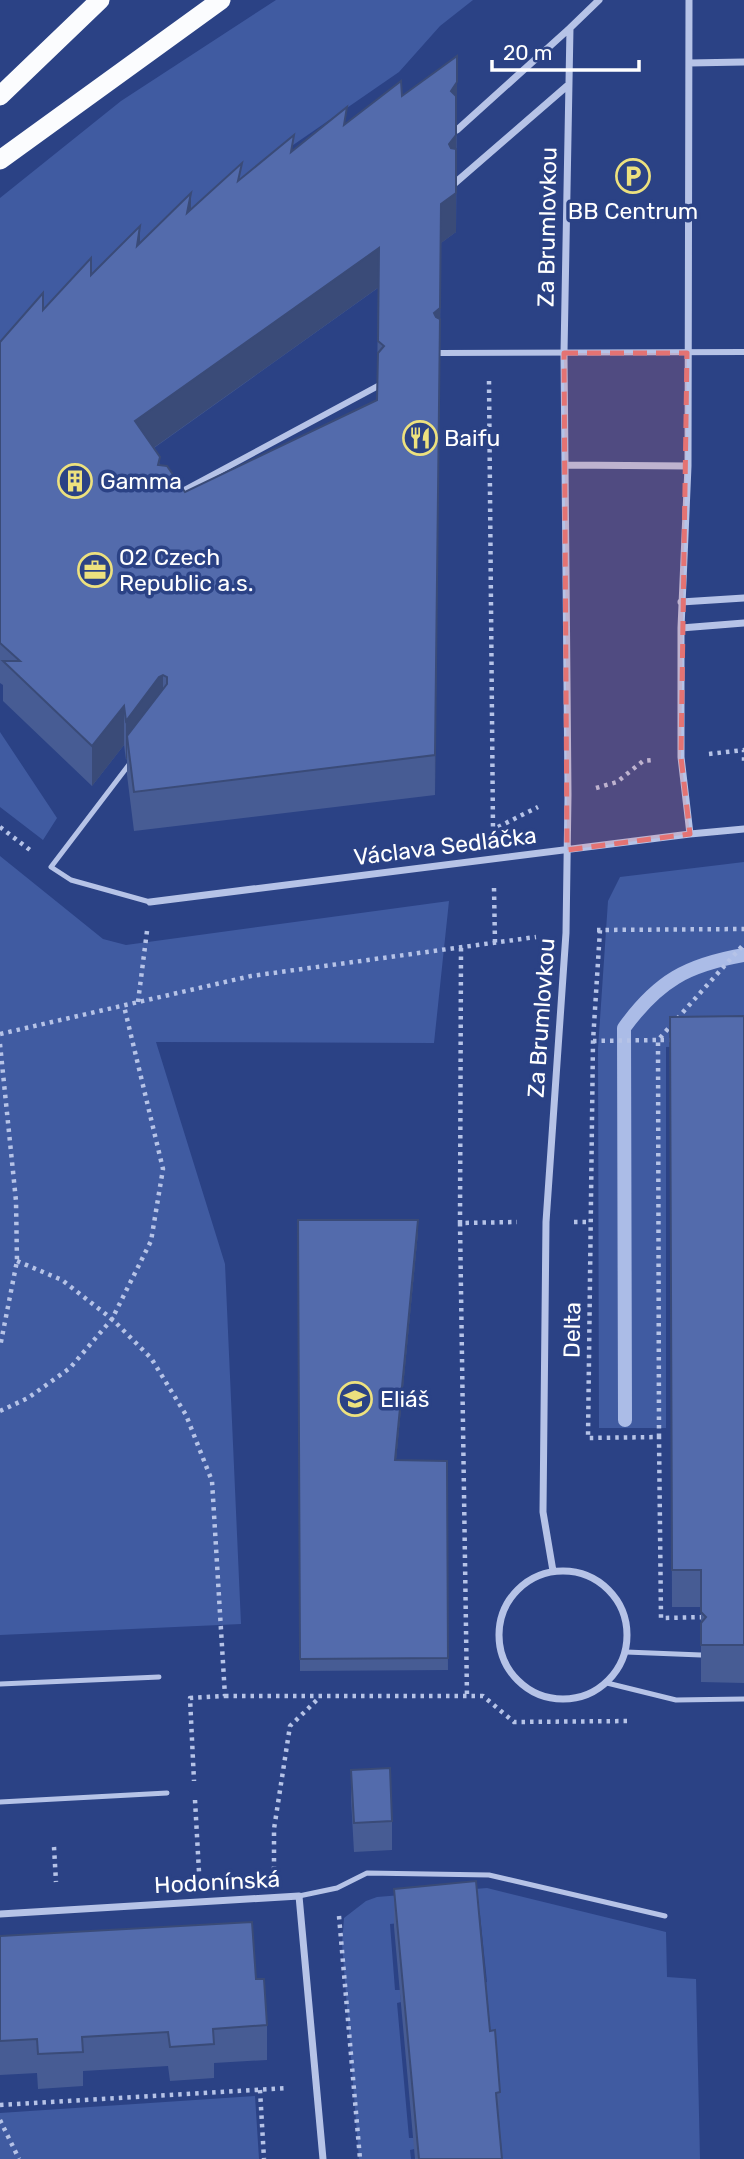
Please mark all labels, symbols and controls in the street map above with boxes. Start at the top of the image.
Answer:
scale bar [492,28,639,72]
text: 20 m [503,40,552,65]
street label: Za Brumlovkou [532,147,562,307]
parking icon: BB Centrum [614,157,652,195]
place label: BB Centrum [568,197,698,225]
restaurant icon: Baifu [401,419,439,457]
place label: Baifu [444,424,500,452]
building icon: Gamma [56,462,94,500]
place label: Gamma [100,467,182,495]
place label: O2 Czech Republic a.s. [119,543,254,597]
office icon: O2 Czech Republic a.s. [76,551,114,589]
street label: Václava Sedláčka [352,821,538,871]
street label: Za Brumlovkou [521,937,561,1099]
street label: Delta [558,1302,586,1358]
school or university icon: Eliáš [336,1380,374,1418]
place label: Eliáš [380,1385,430,1413]
street label: Hodonínská [153,1865,281,1899]

